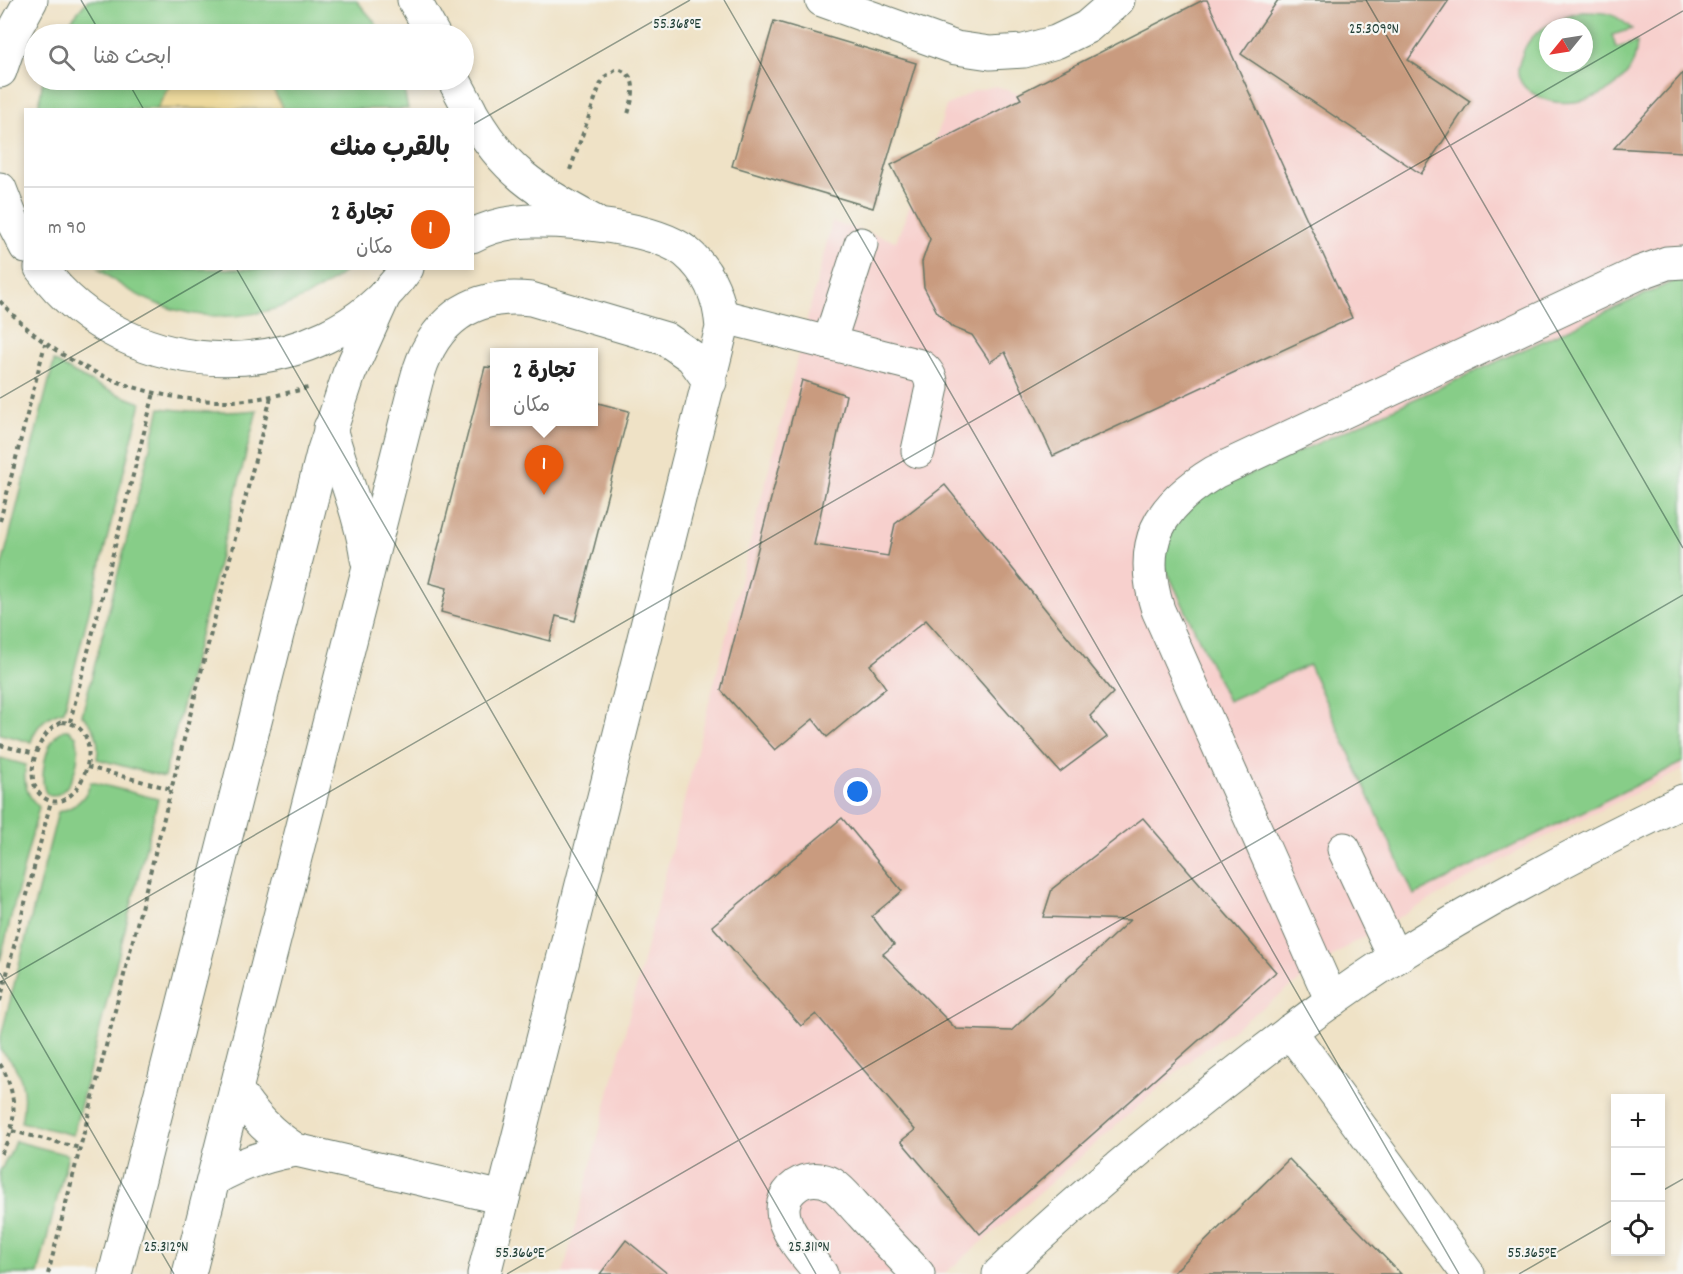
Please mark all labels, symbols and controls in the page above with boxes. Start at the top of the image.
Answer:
text: 55.368°E [653,14,701,36]
north arrow [1539,18,1593,72]
text: 25.309°N [1349,19,1399,41]
search box [24,24,474,90]
icon: search [45,41,78,74]
text: ابحث هنا [93,43,172,74]
text: بالقرب منك [330,131,450,168]
text: تجارة 2 [331,199,393,230]
text: 90 m [48,215,86,243]
text: 1 [428,215,433,243]
text: مكان [356,235,393,263]
popup [490,348,598,426]
text: تجارة 2 [513,357,575,388]
text: مكان [513,393,550,421]
pin: 1 [524,446,564,495]
your location [843,777,872,806]
map controls [1611,1094,1665,1256]
button: + [1611,1094,1665,1148]
button: − [1611,1148,1665,1202]
button: locate [1611,1202,1665,1256]
text: 25.312°N [144,1237,188,1259]
text: 25.311°N [788,1237,830,1259]
text: 55.366°E [495,1243,545,1265]
text: 55.365°E [1508,1243,1557,1265]

